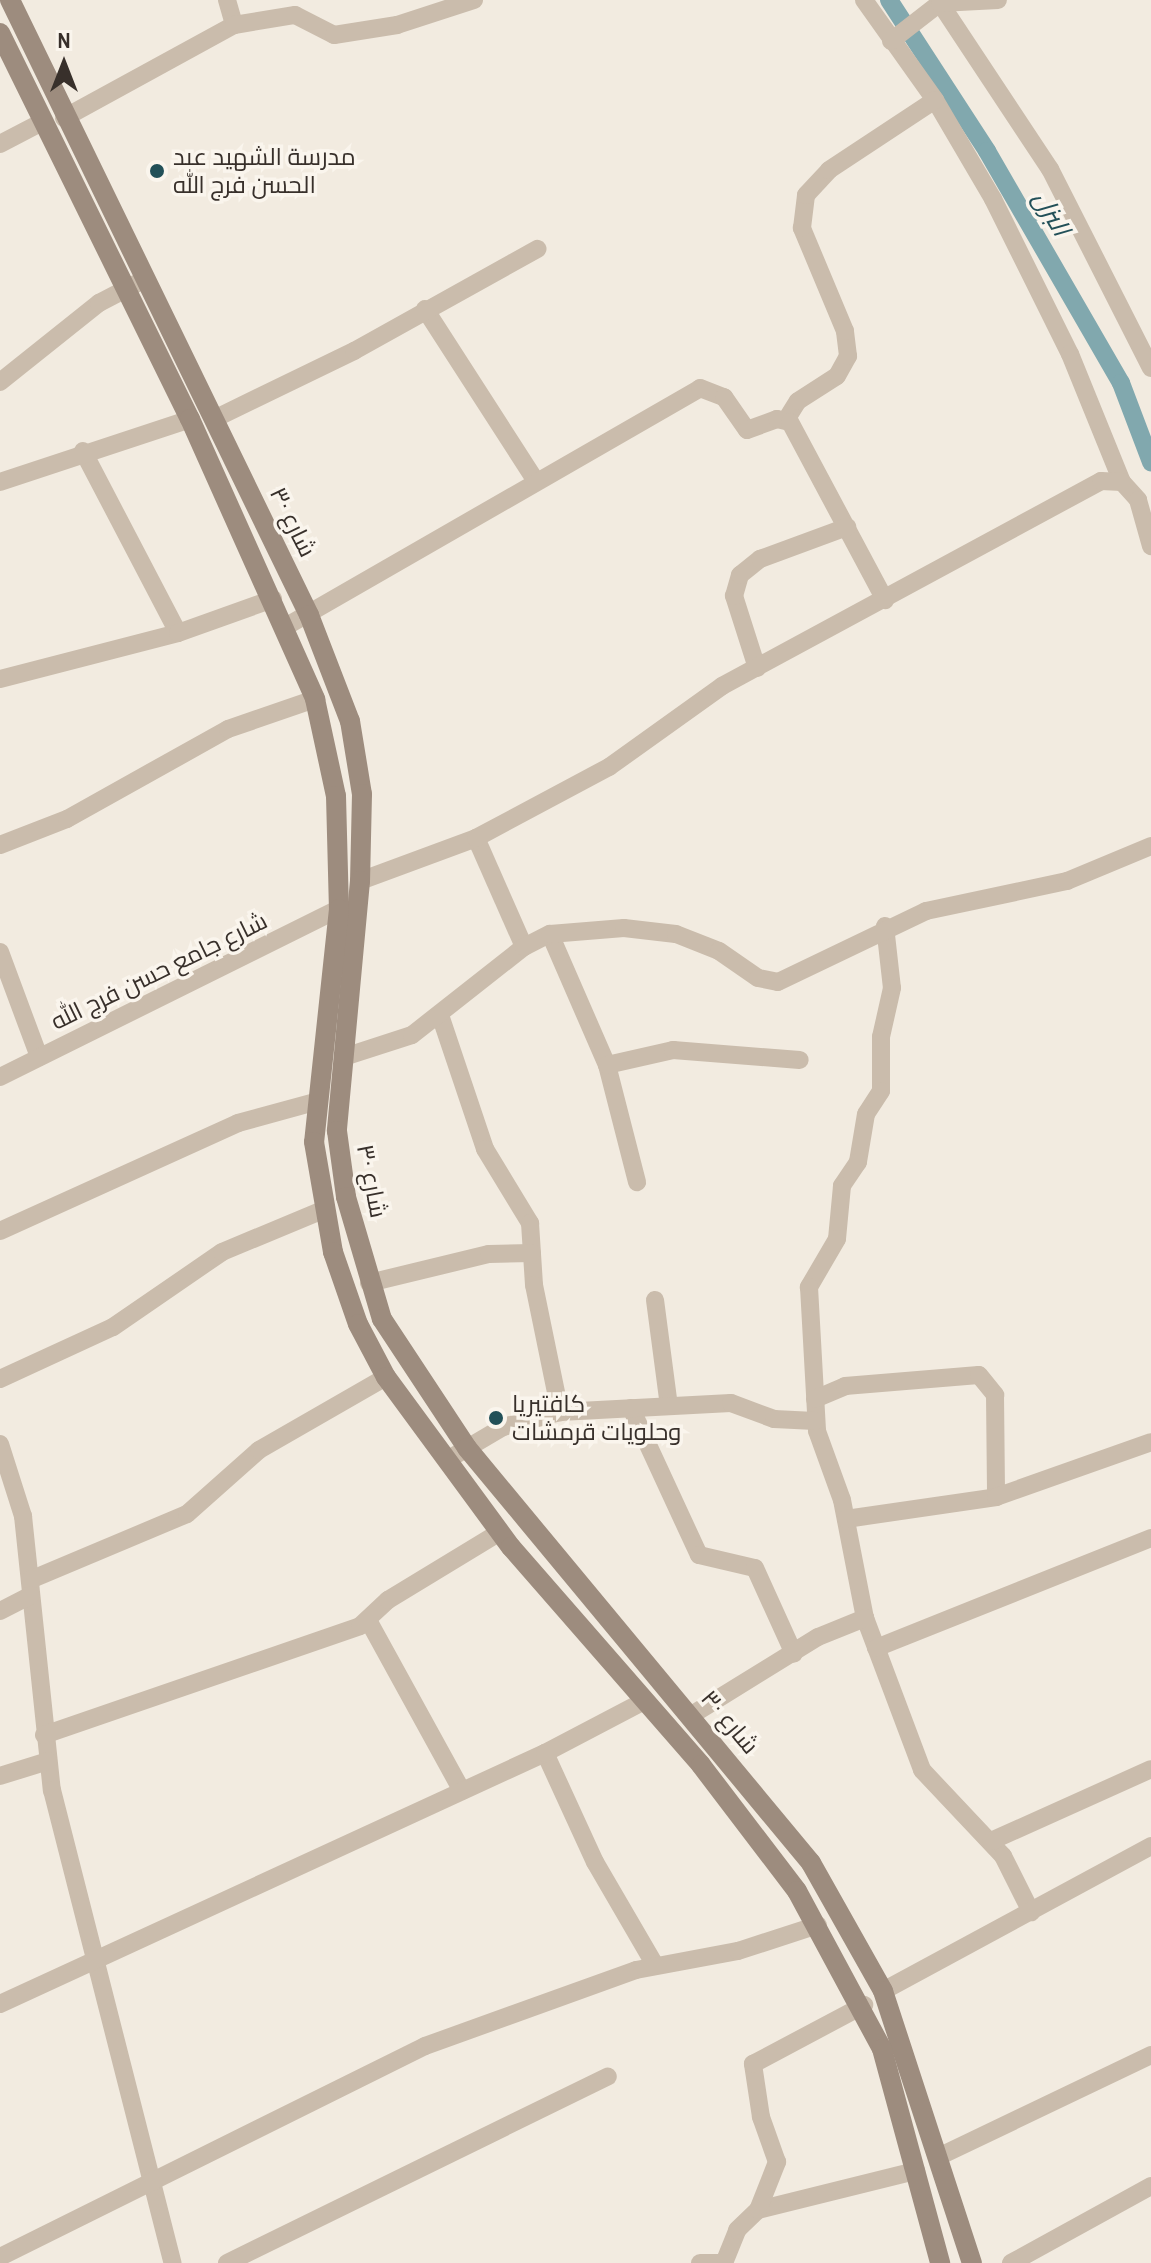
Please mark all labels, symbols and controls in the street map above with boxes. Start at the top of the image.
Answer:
north arrow [24,24,104,104]
text: N [57,25,71,55]
place label: مدرسة الشهيد عبد الحسن فرج الله [173,143,356,199]
marker: مدرسة الشهيد عبد الحسن فرج الله [148,162,166,180]
water label: البزل [1027,185,1077,241]
street label: شارع ٣٠ [264,482,322,562]
street label: شارع جامع حسن فرج الله [46,906,272,1036]
street label: شارع ٣٠ [351,1142,393,1220]
place label: كافتيريا وحلويات قرمشات [512,1390,681,1446]
marker: كافتيريا وحلويات قرمشات [487,1409,505,1427]
street label: شارع ٣٠ [695,1684,765,1760]

